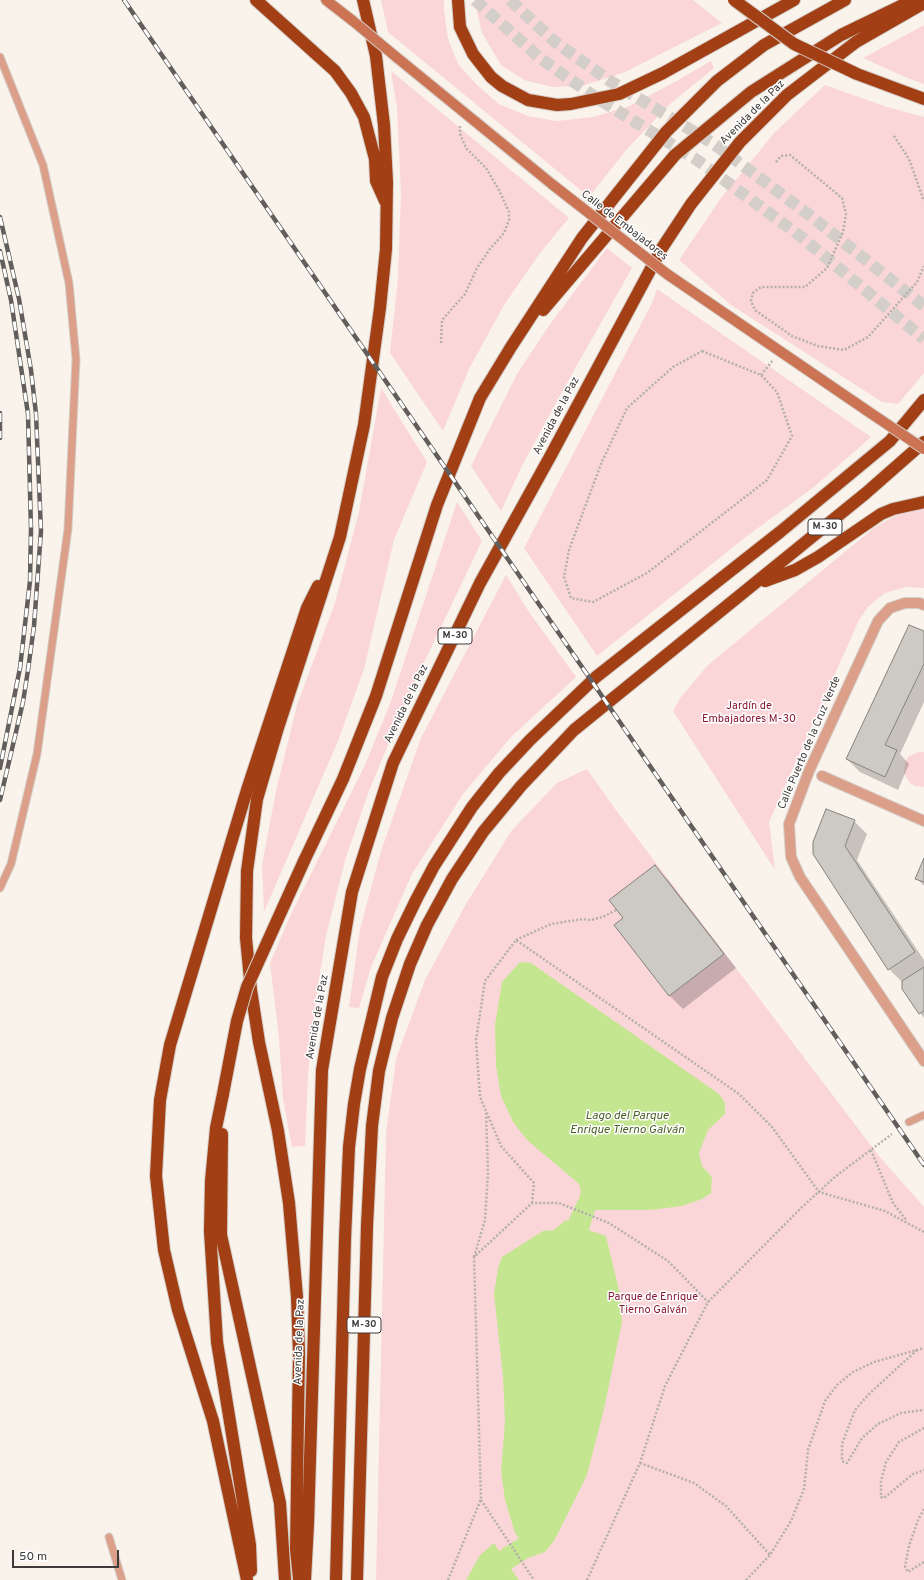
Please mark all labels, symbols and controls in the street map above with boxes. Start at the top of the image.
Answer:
street label: Avenida de la Paz [718,78,788,148]
street label: Calle de Embajadores [578,188,670,264]
street label: Avenida de la Paz [531,375,583,457]
road number: M-30 [808,519,842,535]
road number: M-30 [438,628,472,644]
street label: Avenida de la Paz [382,662,432,746]
street label: Calle Puerto de la Cruz Verde [776,675,844,811]
park label: Jardín de Embajadores M-30 [702,700,796,726]
street label: Avenida de la Paz [304,973,332,1061]
water label: Lago del Parque Enrique Tierno Galván [570,1110,684,1138]
park label: Parque de Enrique Tierno Galván [608,1291,698,1317]
street label: Avenida de la Paz [292,1299,308,1385]
road number: M-30 [347,1317,381,1333]
scale bar [14,1542,121,1568]
text: 50 m [19,1549,47,1565]

